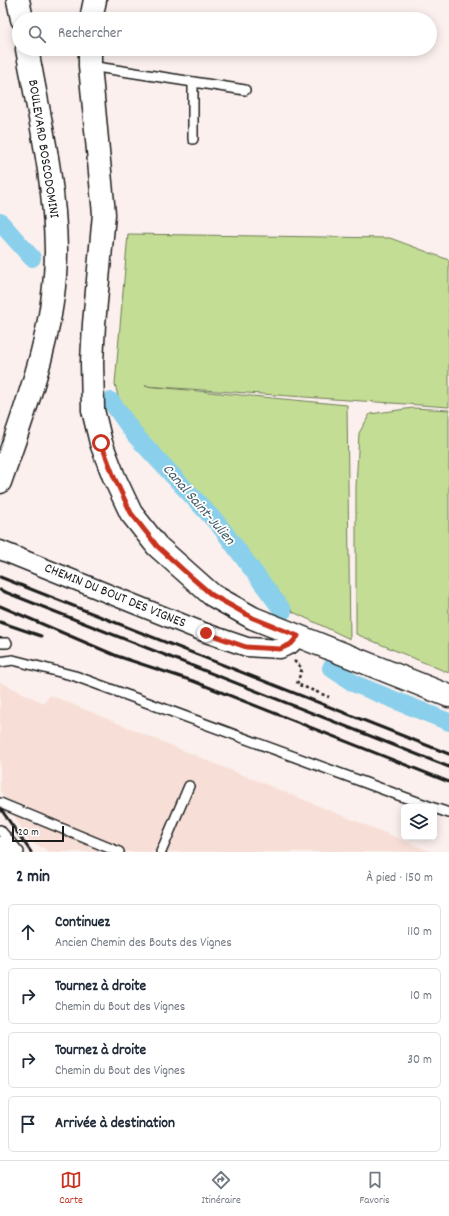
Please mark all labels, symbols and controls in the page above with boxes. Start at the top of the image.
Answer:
search box [12,12,437,56]
icon: search [26,23,48,45]
text: Rechercher [58,23,122,45]
street label: BOULEVARD BOSCODOMINI [22,78,64,220]
route start [92,434,110,452]
water label: Canal Saint-Julien [157,460,240,551]
street label: CHEMIN DU BOUT DES VIGNES [41,558,189,634]
route end [197,624,215,642]
map controls [401,804,437,840]
button: layers [401,804,437,840]
scale bar [12,824,64,843]
text: 20 m [18,825,39,841]
text: 2 min [16,866,50,890]
text: À pied · 150 m [366,869,433,888]
text: Continuez [55,912,110,934]
icon: ahead [17,921,39,943]
text: 110 m [407,923,432,942]
text: Ancien Chemin des Bouts des Vignes [55,934,232,953]
text: Tournez à droite [55,976,146,998]
icon: right [17,985,39,1007]
text: 10 m [410,987,432,1006]
text: Chemin du Bout des Vignes [55,998,185,1017]
text: Tournez à droite [55,1040,146,1062]
icon: right [17,1049,39,1071]
text: 30 m [407,1051,432,1070]
text: Chemin du Bout des Vignes [55,1062,185,1081]
icon: arrive [17,1113,39,1135]
text: Arrivée à destination [55,1113,175,1135]
tab: Carte [59,1169,83,1209]
tab: Itinéraire [201,1169,241,1209]
tab: Favoris [359,1169,390,1209]

